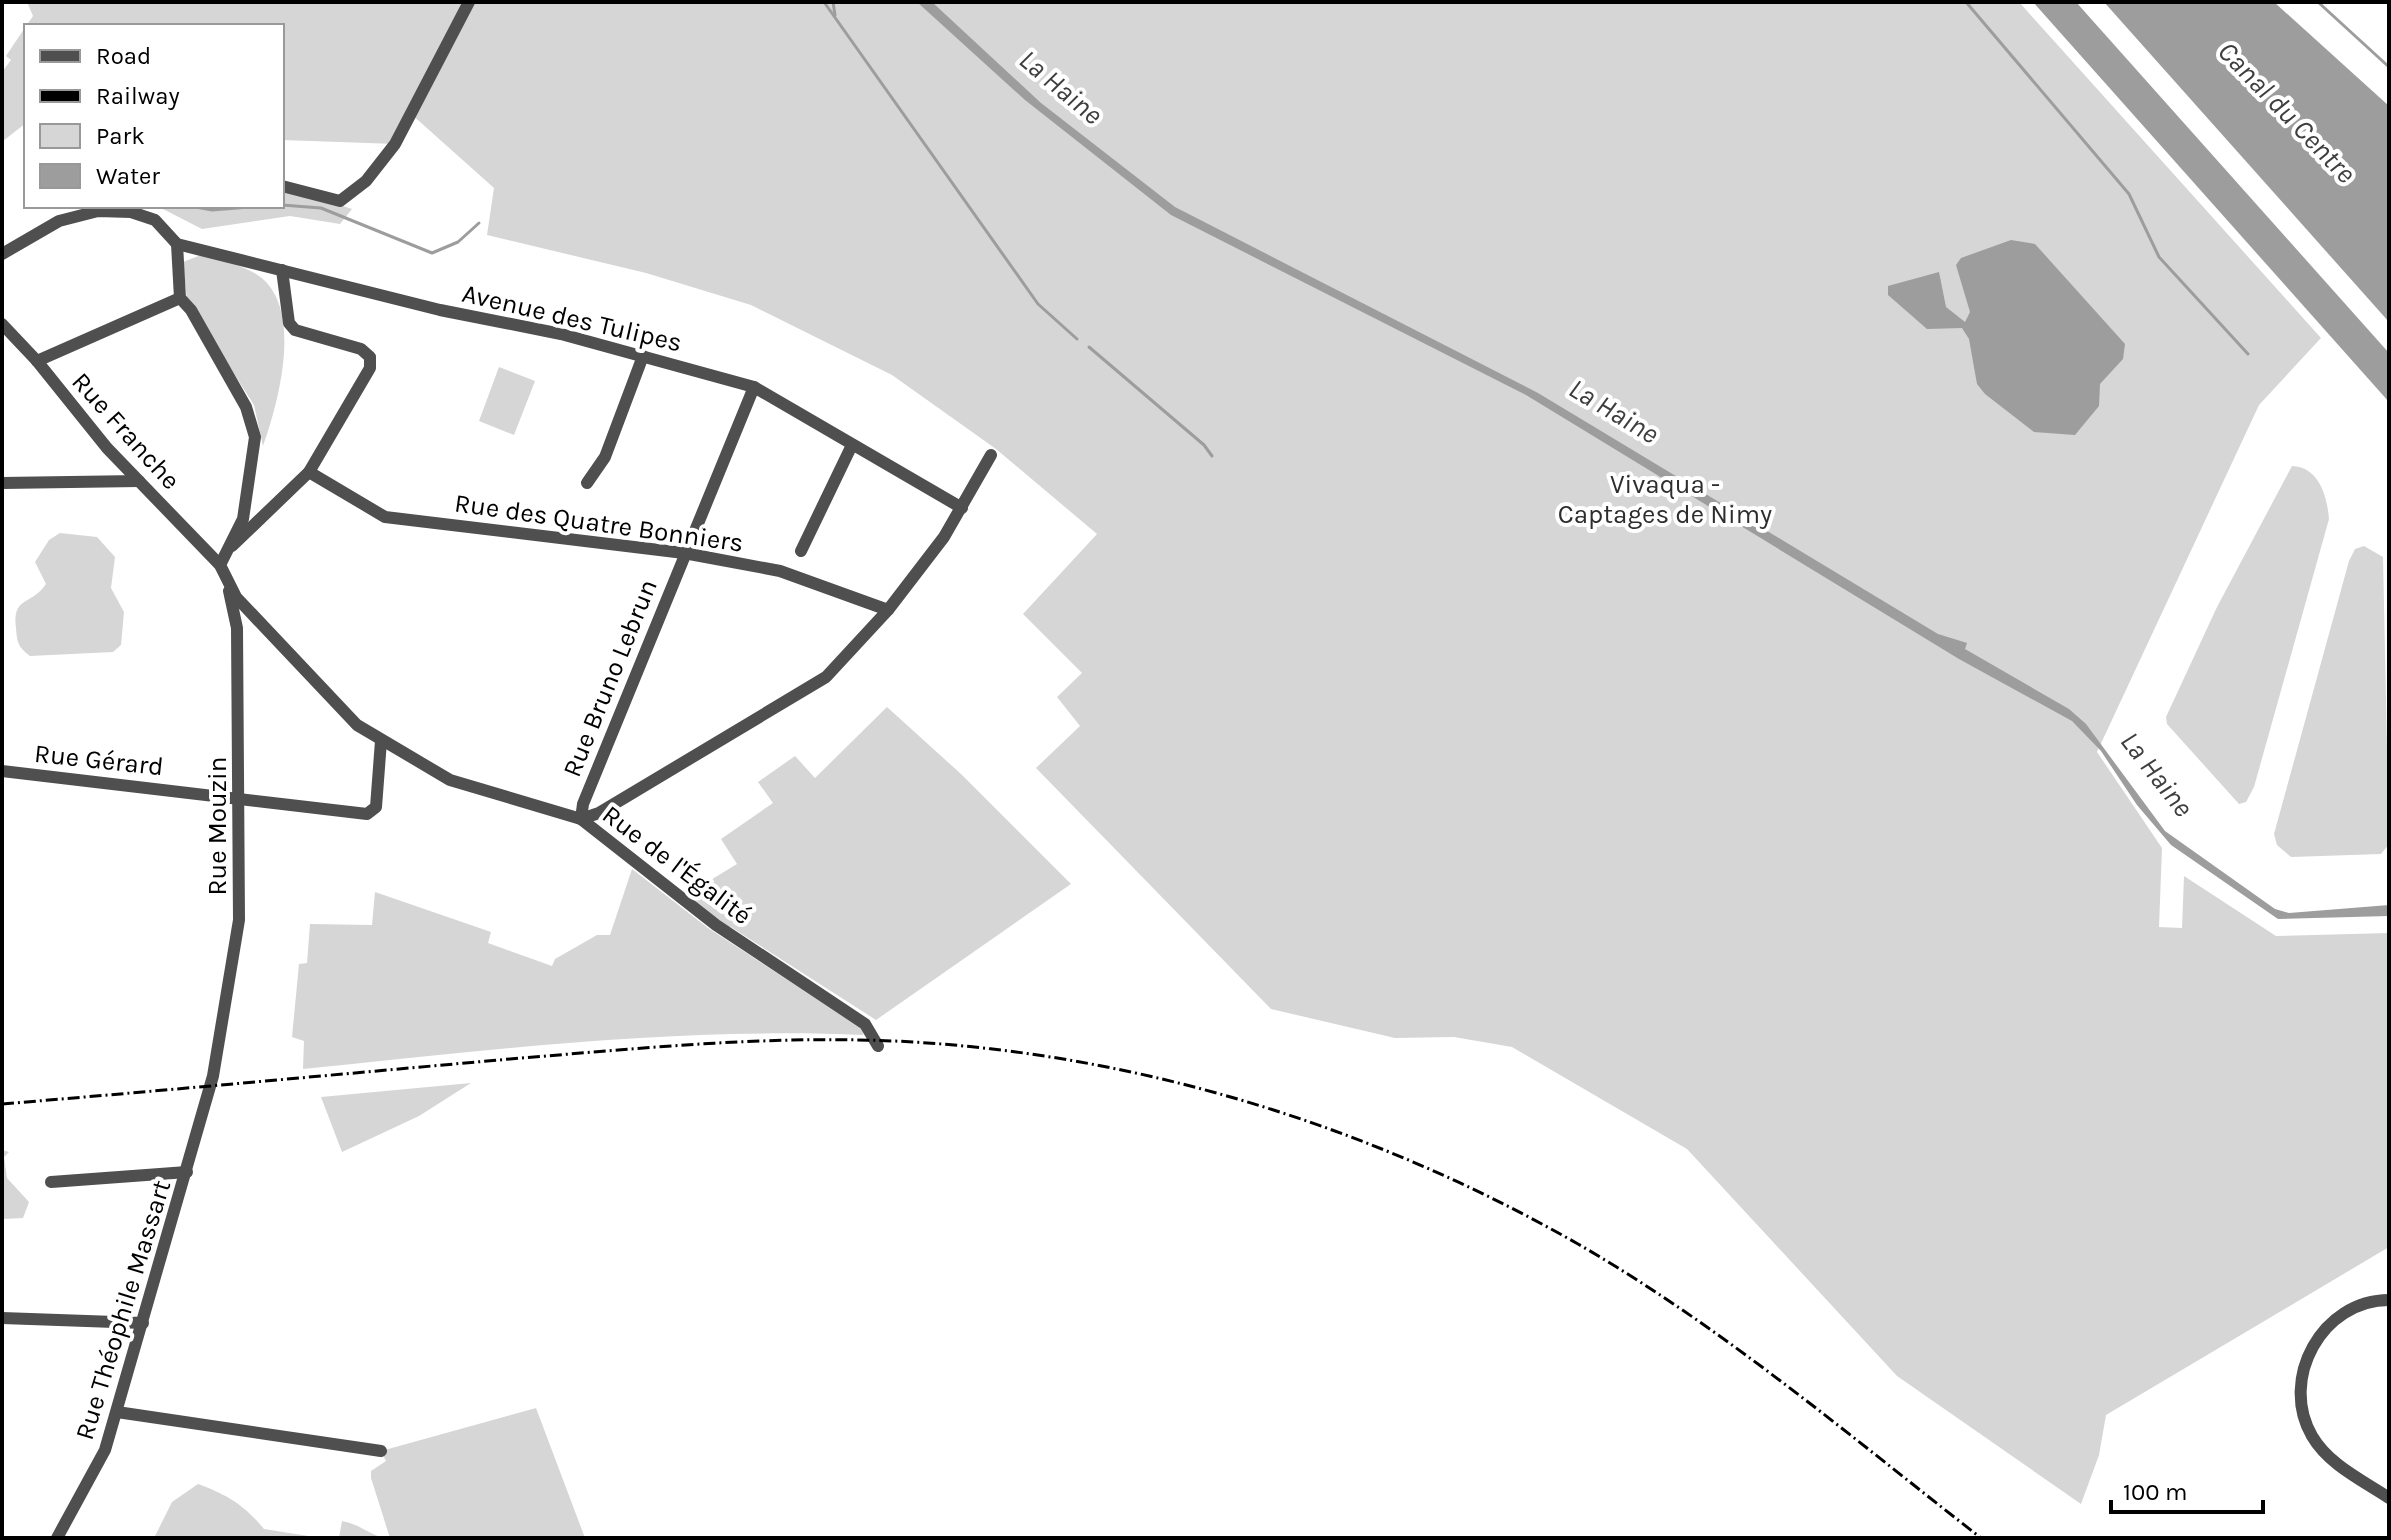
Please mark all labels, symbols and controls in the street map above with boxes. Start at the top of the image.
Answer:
legend [24,24,284,208]
water label: Canal du Centre [2211,34,2363,190]
text: Road [96,42,151,70]
water label: La Haine [1013,43,1109,131]
text: Railway [96,82,180,110]
text: Park [96,122,145,150]
text: Water [96,162,160,190]
street label: Avenue des Tulipes [459,278,685,358]
street label: Rue Franche [65,366,187,496]
water label: La Haine [1563,371,1665,451]
park label: Vivaqua - Captages de Nimy [1558,469,1772,530]
street label: Rue des Quatre Bonniers [453,487,745,559]
street label: Rue Bruno Lebrun [556,575,664,781]
water label: La Haine [2114,725,2200,823]
street label: Rue Gérard [33,738,165,782]
street label: Rue Mouzin [202,757,233,895]
street label: Rue de l'Égalité [596,798,758,931]
street label: Rue Théophile Massart [69,1176,177,1444]
scale bar [2111,1464,2263,1514]
text: 100 m [2123,1478,2188,1506]

